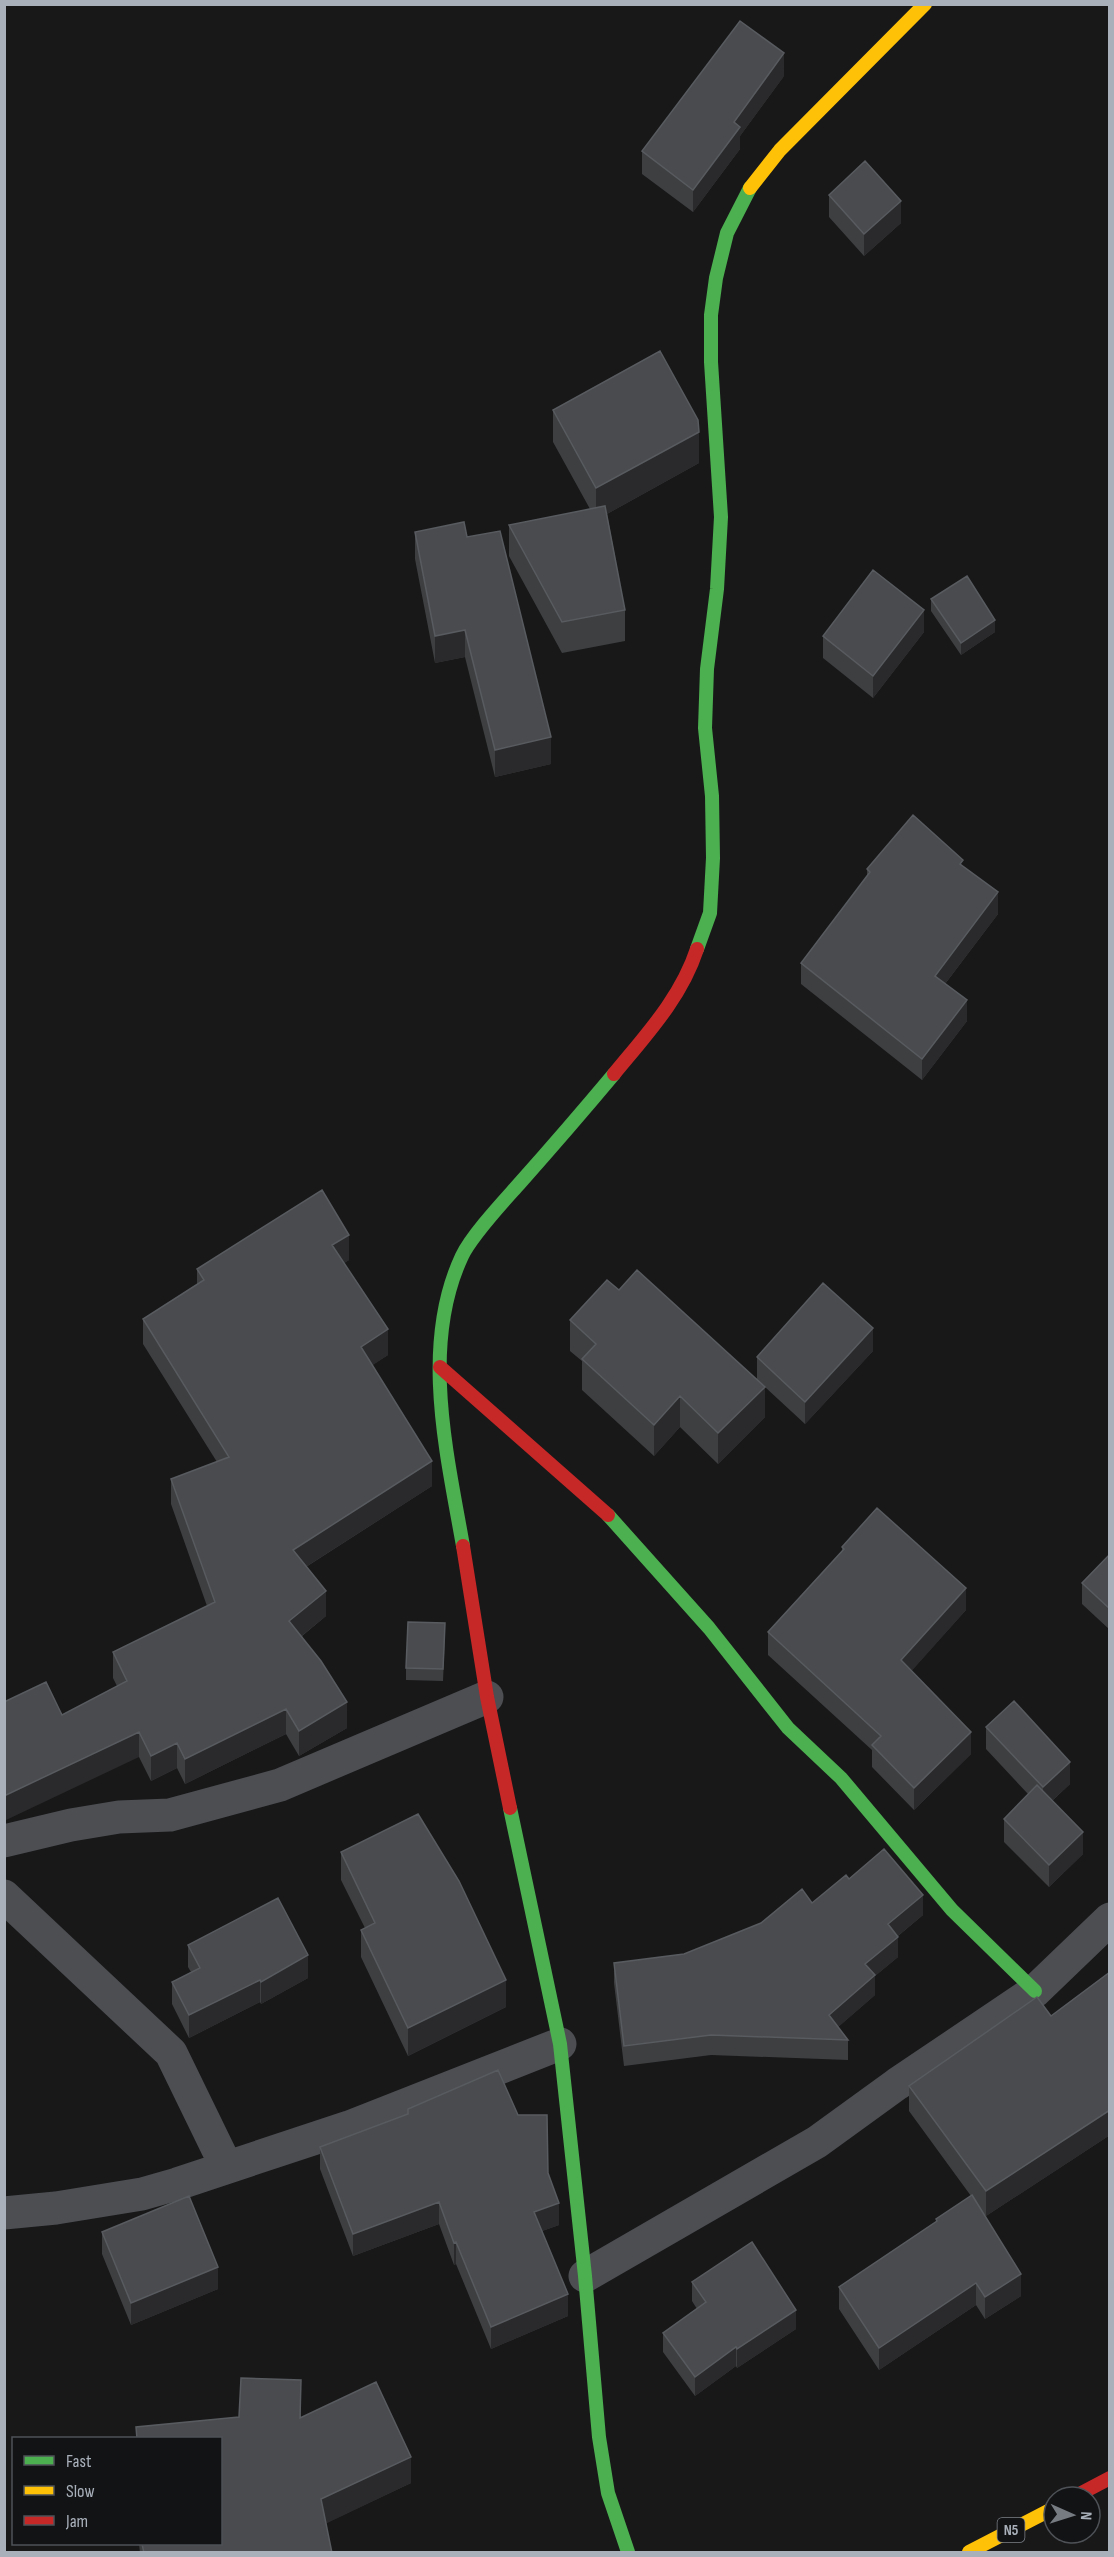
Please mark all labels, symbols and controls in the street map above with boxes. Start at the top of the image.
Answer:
legend [12,2437,222,2545]
text: Fast [66,2451,92,2472]
text: Slow [66,2481,95,2502]
north arrow [1042,2485,1102,2545]
text: Jam [65,2511,88,2532]
text: N [1076,2511,1095,2520]
road number: N5 [998,2518,1024,2542]

